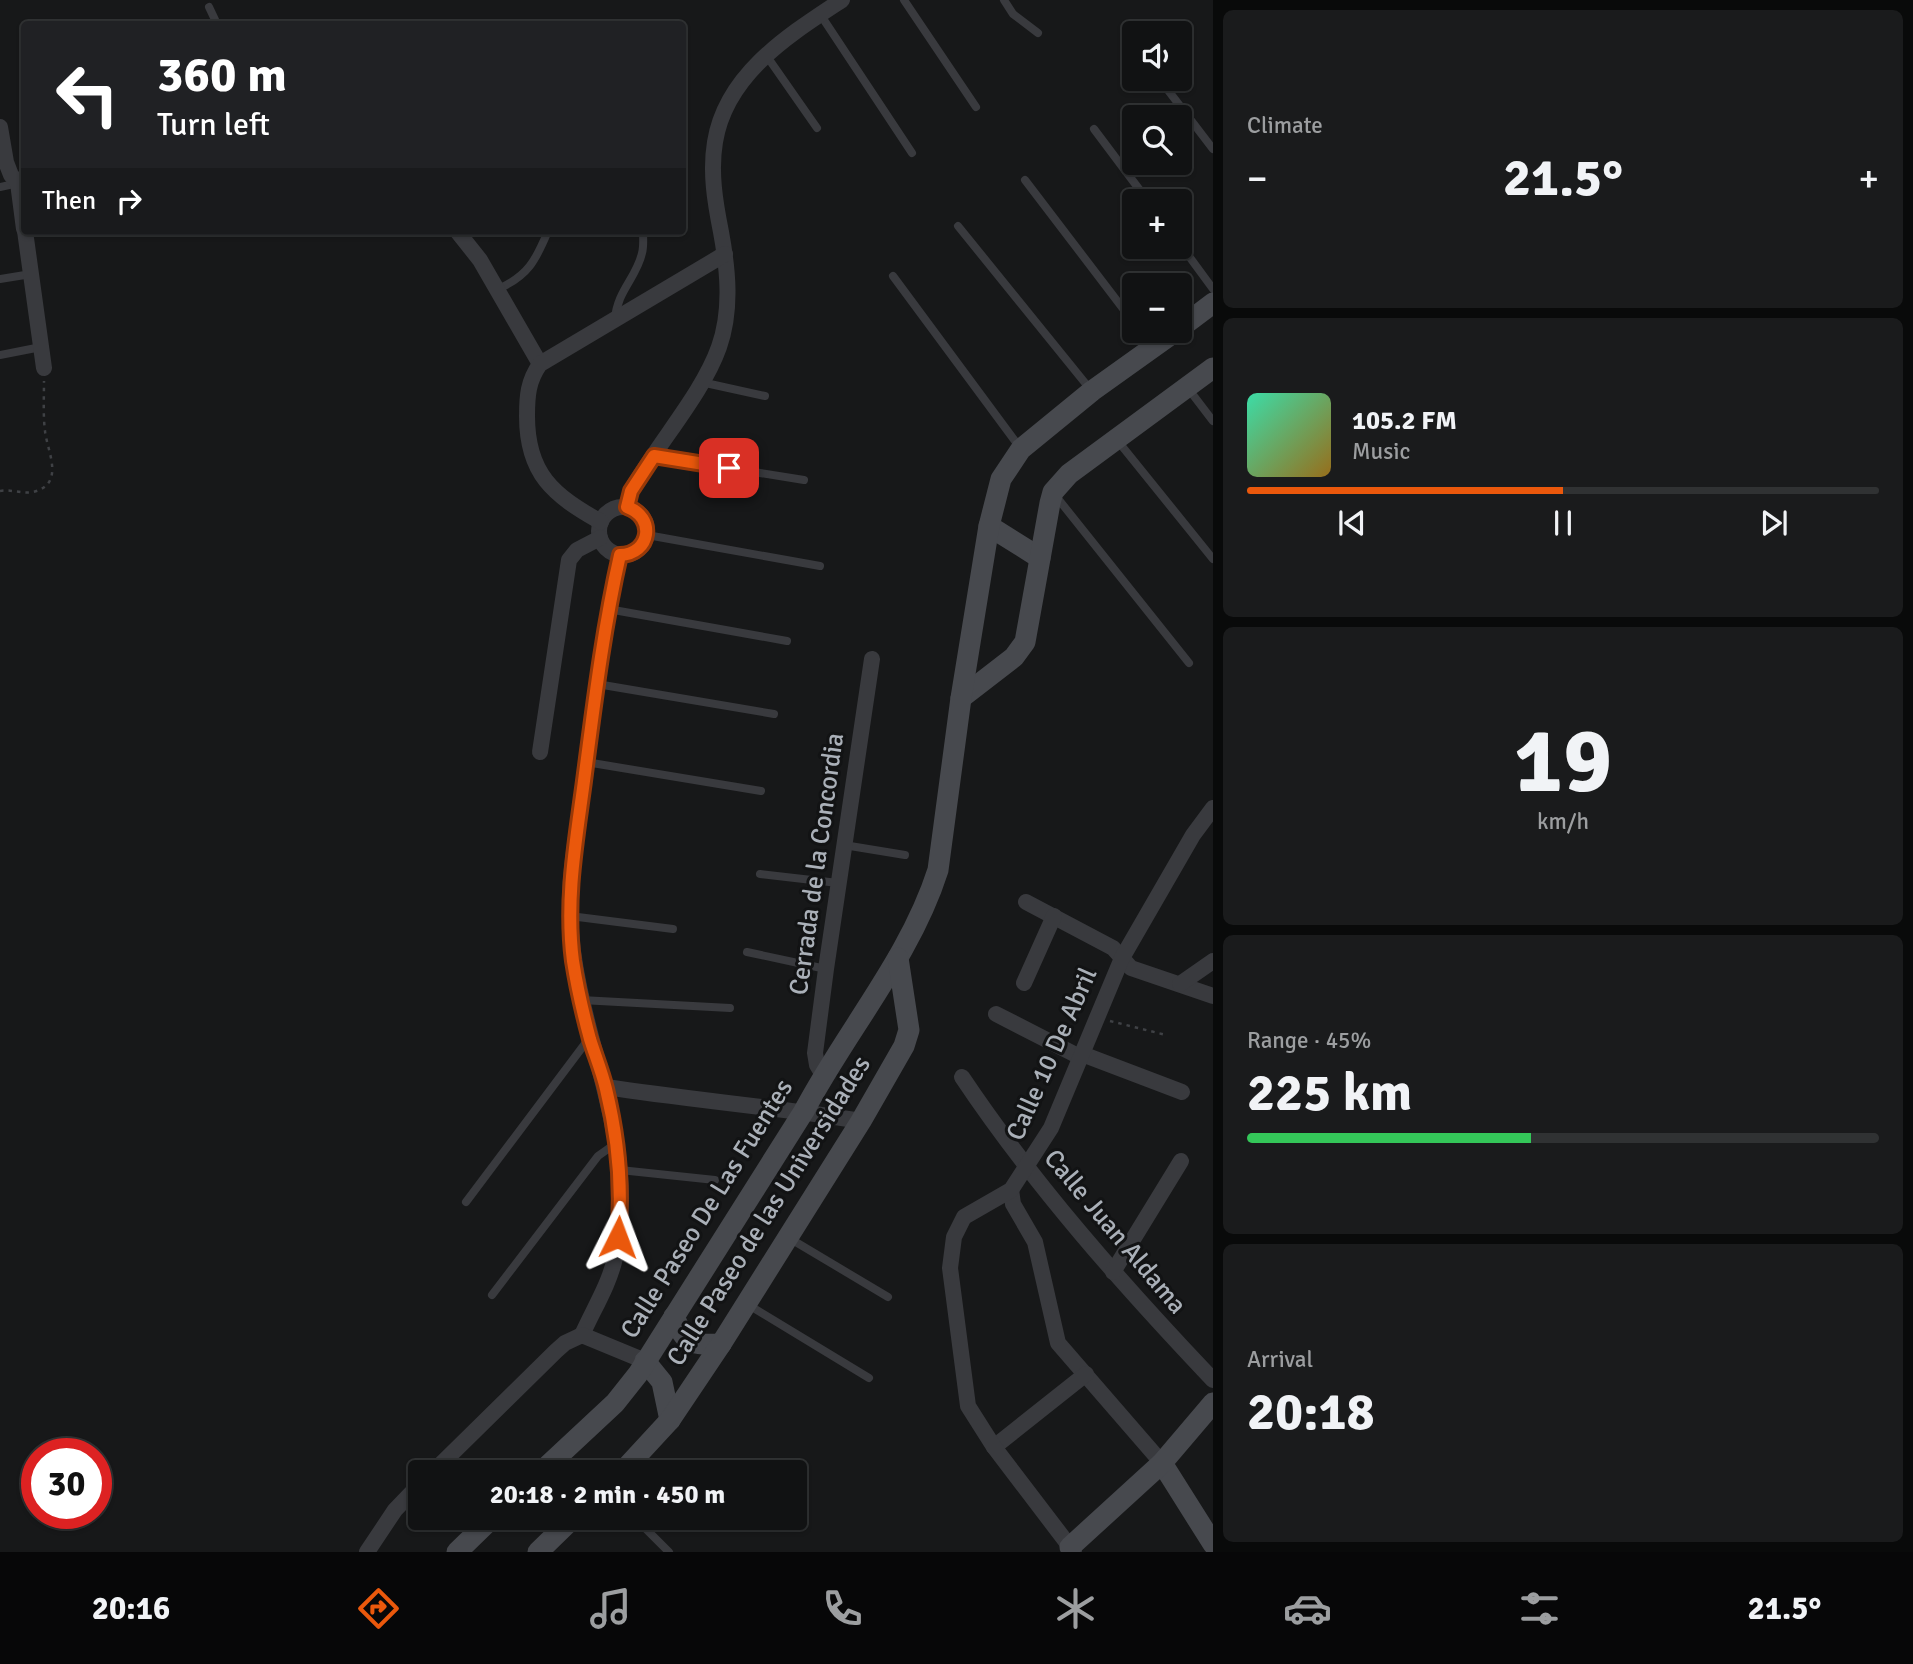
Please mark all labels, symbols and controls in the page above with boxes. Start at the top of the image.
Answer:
map controls [1122,21,1192,343]
button: sound [1122,21,1192,91]
text: 360 m [157,45,287,105]
icon: left [42,49,133,140]
text: Turn left [157,105,270,144]
button: search [1122,105,1192,175]
text: Climate [1247,111,1323,140]
text: 21.5° [1503,146,1623,210]
text: − [1247,155,1268,202]
text: + [1858,155,1879,202]
icon: right [110,182,148,220]
text: Then [42,185,96,217]
button: + [1122,189,1192,259]
button: − [1122,273,1192,343]
text: 105.2 FM [1352,405,1457,437]
text: Music [1352,437,1410,466]
pin [699,438,759,498]
icon: arrive [710,449,748,487]
icon: previous [1333,504,1371,542]
icon: pause [1544,504,1582,542]
icon: next [1755,504,1793,542]
text: 19 [1514,705,1612,818]
street label: Cerrada de la Concordia [783,731,851,997]
text: km/h [1537,807,1589,836]
street label: Calle 10 De Abril [1000,963,1104,1145]
text: Range · 45% [1247,1026,1371,1055]
street label: Calle Paseo de las Universidades [660,1050,878,1372]
text: 225 km [1247,1061,1412,1125]
street label: Calle Paseo De Las Fuentes [614,1073,800,1345]
street label: Calle Juan Aldama [1037,1143,1193,1321]
position arrow [581,1200,655,1274]
text: Arrival [1247,1345,1313,1374]
text: 20:18 [1247,1380,1375,1444]
speed limit sign: 30 [21,1438,112,1529]
text: 20:18 · 2 min · 450 m [490,1479,725,1511]
icon: directions [354,1584,403,1633]
icon: music [586,1584,635,1633]
icon: phone [818,1584,867,1633]
icon: climate [1051,1584,1100,1633]
icon: car [1283,1584,1332,1633]
icon: filters [1515,1584,1564,1633]
text: 20:16 [92,1589,170,1628]
text: 21.5° [1748,1589,1821,1628]

